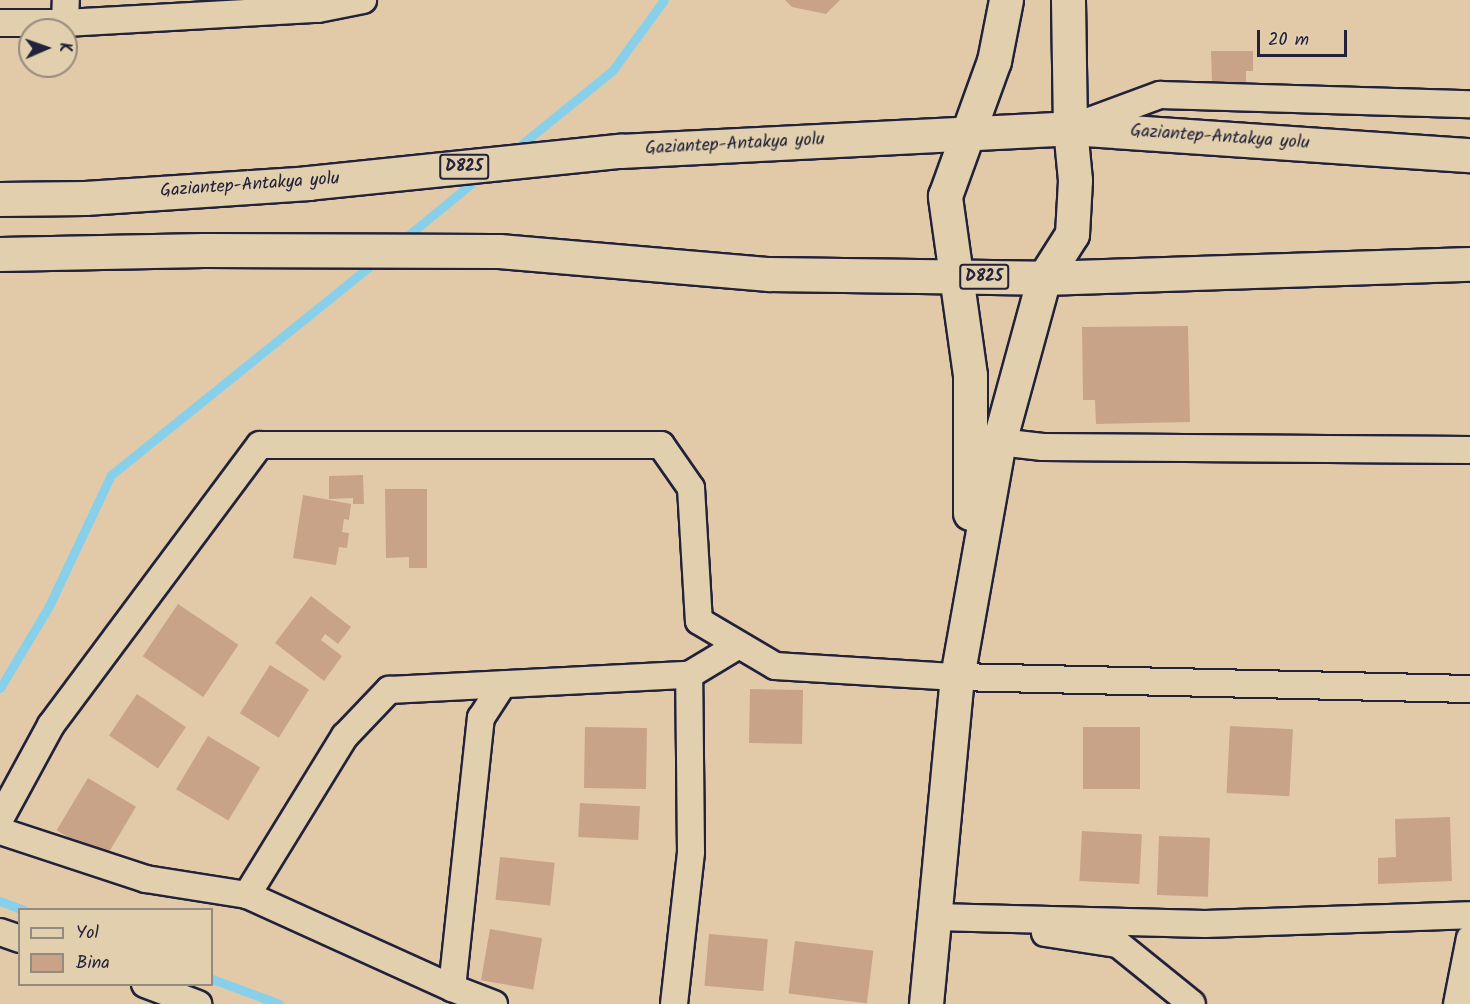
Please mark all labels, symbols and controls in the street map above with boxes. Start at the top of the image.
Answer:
north arrow [18,18,78,78]
scale bar [1260,18,1350,56]
text: 20 m [1268,26,1309,55]
text: K [52,42,77,53]
street label: Gaziantep-Antakya yolu [1130,121,1310,155]
street label: Gaziantep-Antakya yolu [645,130,825,160]
road number: D825 [438,154,490,180]
street label: Gaziantep-Antakya yolu [160,169,340,203]
road number: D825 [958,264,1010,290]
legend [18,908,213,986]
text: Yol [76,919,99,948]
text: Bina [76,949,110,978]

